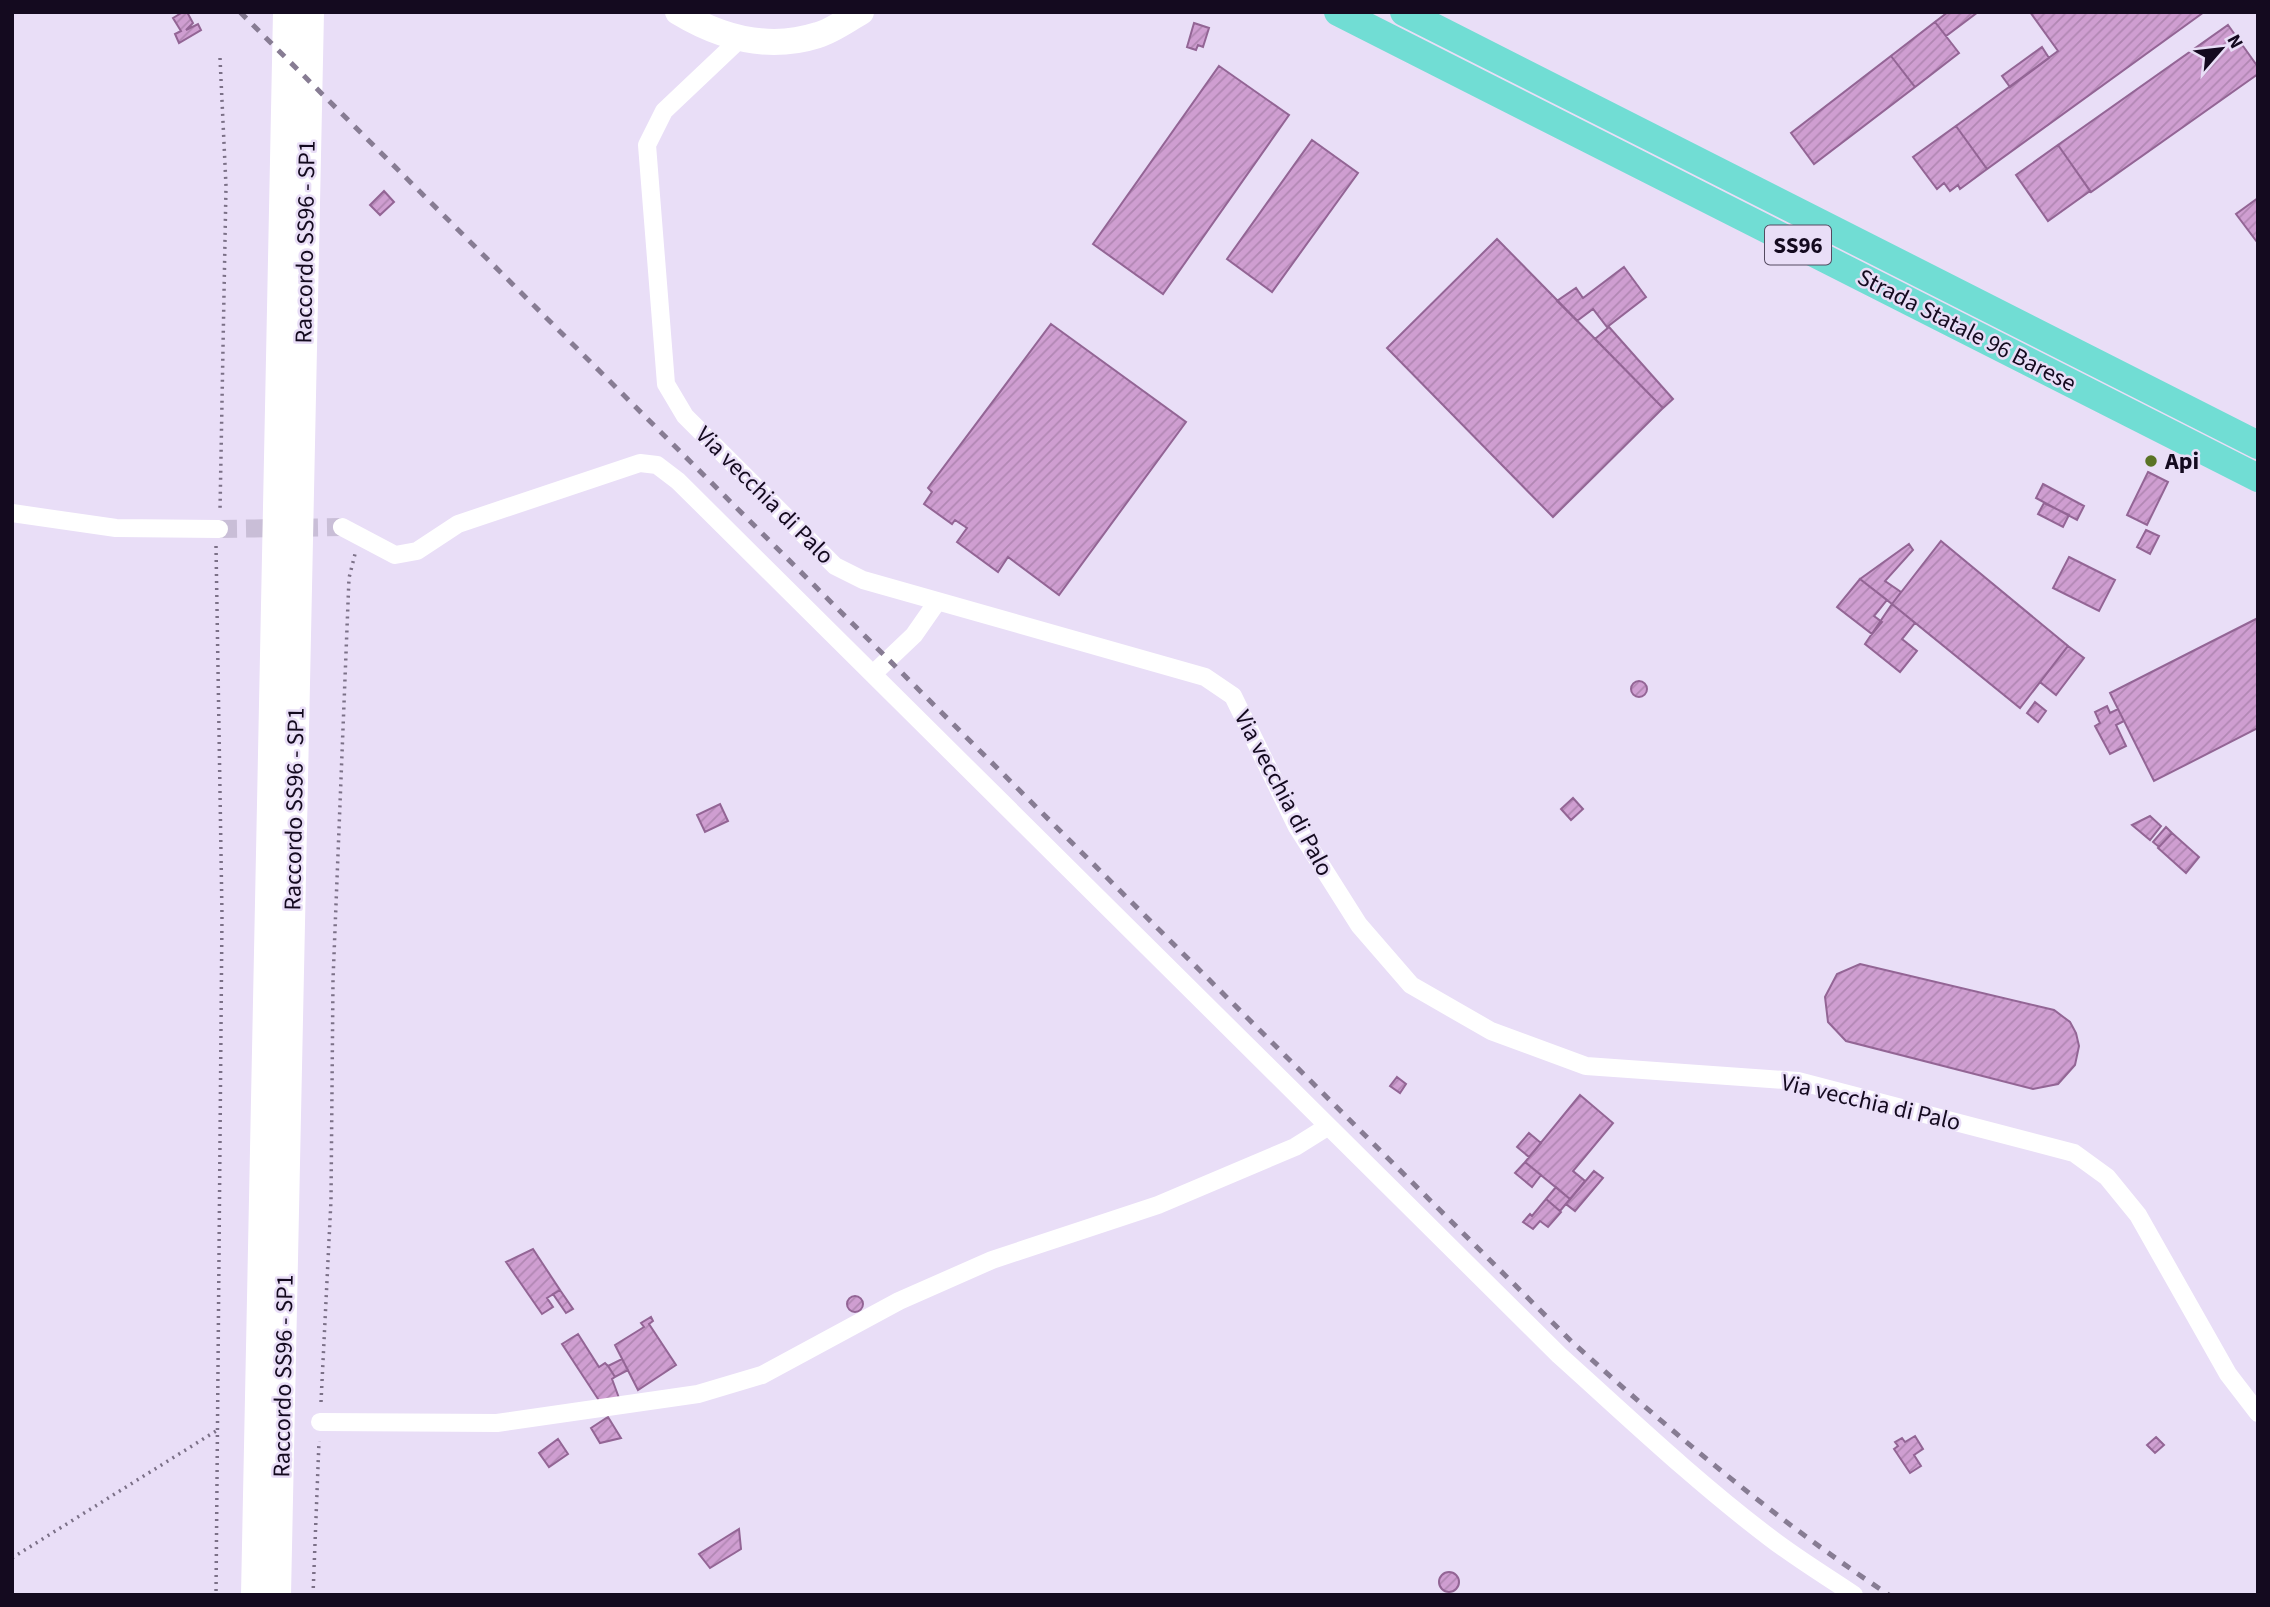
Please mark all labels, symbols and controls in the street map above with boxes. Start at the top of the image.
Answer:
north arrow [2186,14,2256,84]
text: N [2220,30,2250,54]
street label: Raccordo SS96 - SP1 [286,140,325,344]
road number: SS96 [1765,226,1831,264]
street label: Strada Statale 96 Barese [1851,260,2082,401]
street label: Via vecchia di Palo [687,418,842,573]
place label: Api [2164,444,2199,479]
marker: Api [2143,453,2159,469]
street label: Via vecchia di Palo [1225,704,1342,882]
street label: Raccordo SS96 - SP1 [275,707,314,911]
street label: Via vecchia di Palo [1778,1065,1964,1140]
street label: Raccordo SS96 - SP1 [264,1274,303,1478]

